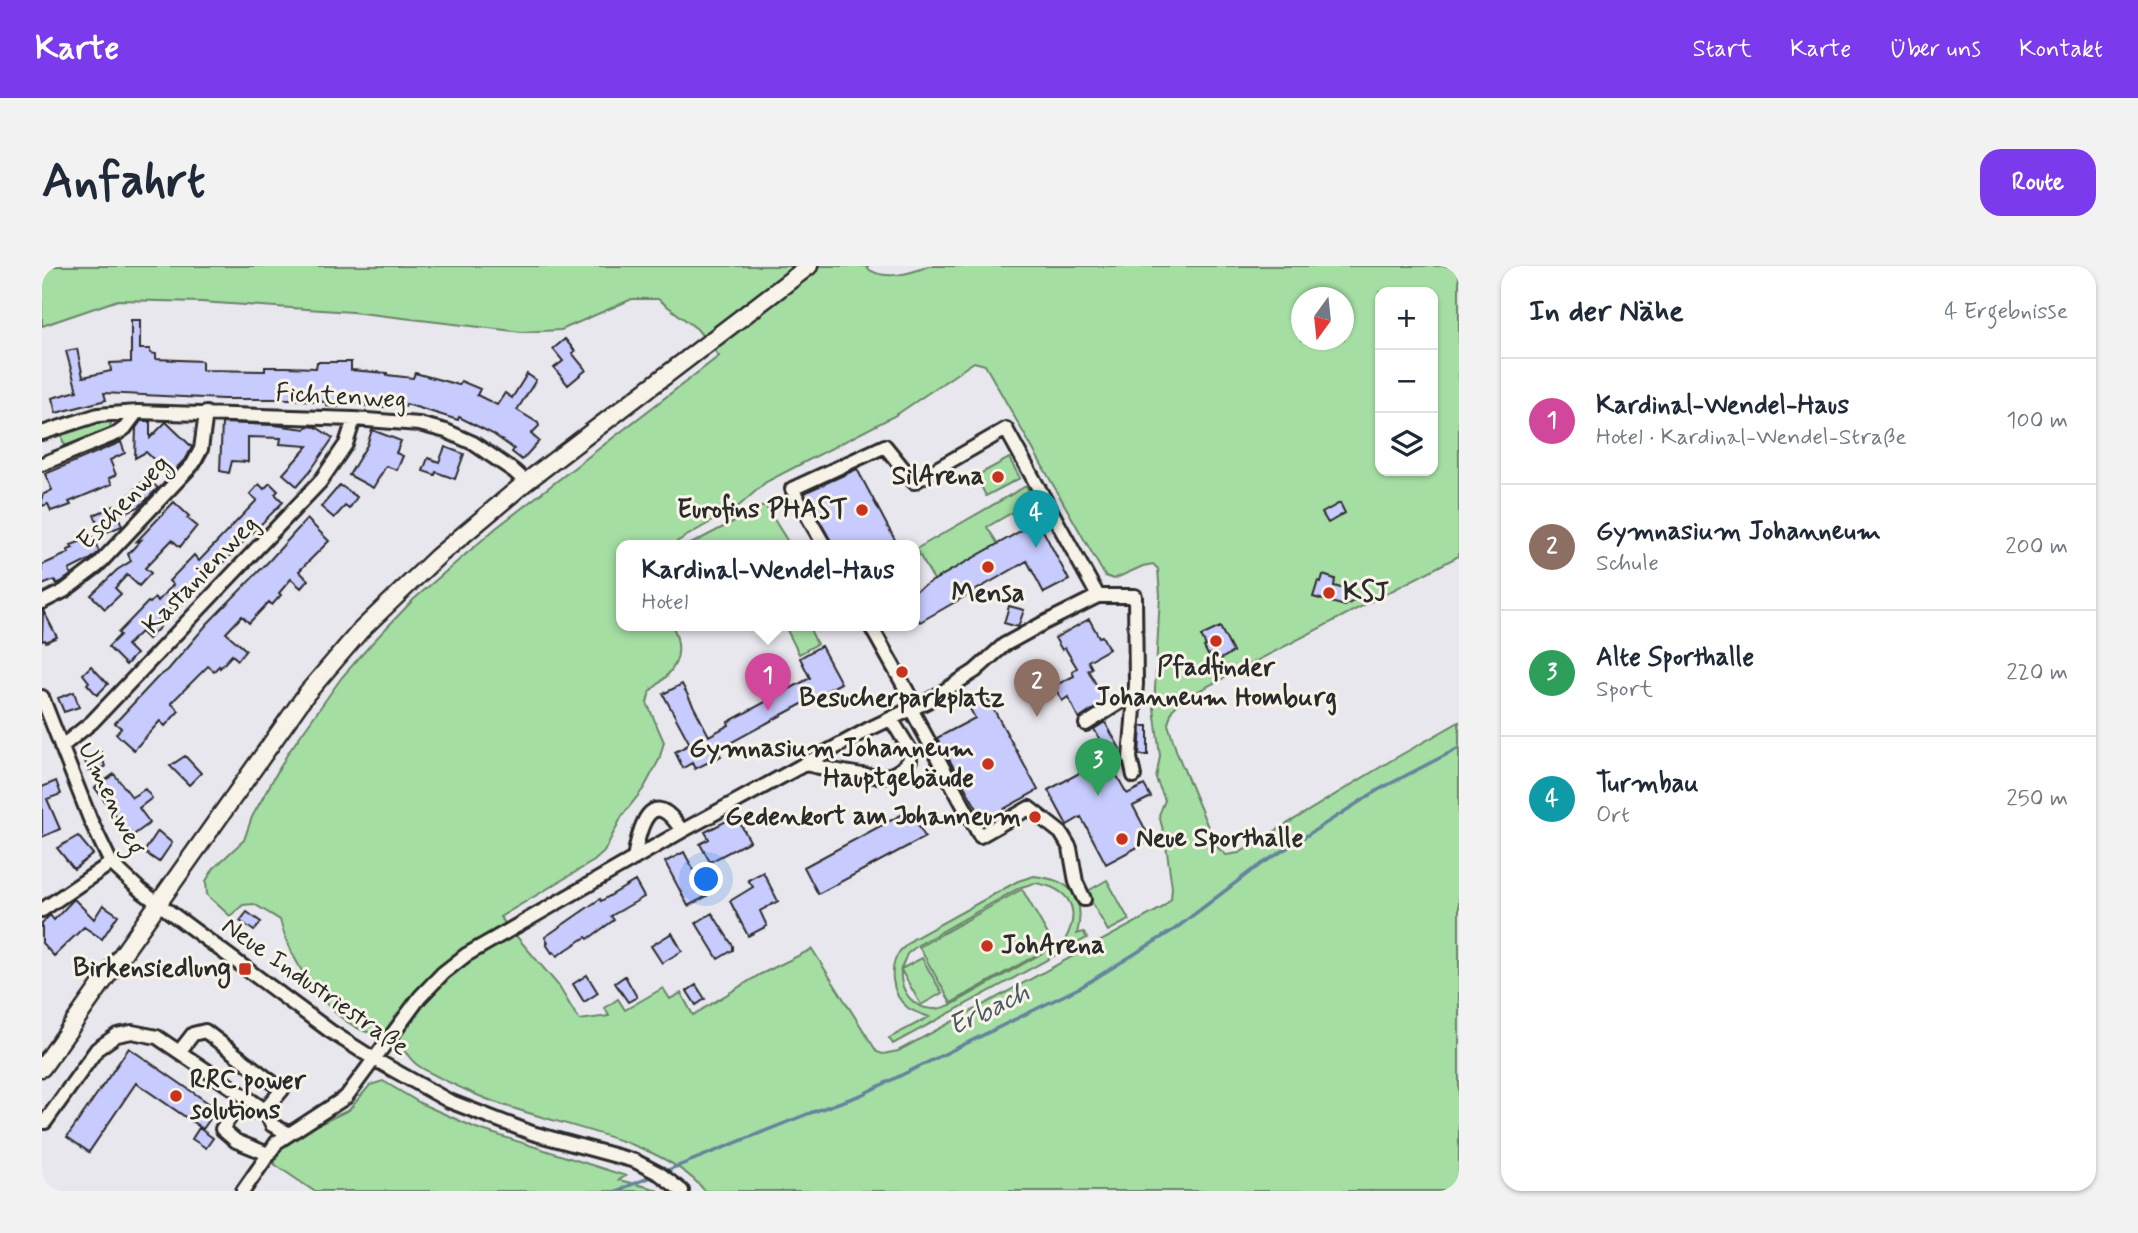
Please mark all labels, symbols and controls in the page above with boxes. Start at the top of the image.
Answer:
text: Karte [35,27,119,71]
text: Start [1692,34,1752,65]
text: Karte [1790,34,1851,65]
text: Über uns [1889,34,1981,65]
text: Kontakt [2019,34,2103,65]
button: Route [1980,149,2096,216]
text: Anfahrt [42,150,205,215]
north arrow [1291,287,1354,350]
map controls [1375,287,1438,476]
button: + [1375,287,1438,350]
text: In der Nähe [1529,292,1684,331]
text: 4 Ergebnisse [1944,297,2068,327]
button: − [1375,350,1438,413]
street label: Fichtenweg [275,377,407,417]
text: Kardinal-Wendel-Haus [1596,389,1849,423]
text: 1 [1547,406,1557,436]
text: 100 m [2006,406,2068,436]
button: layers [1375,413,1438,476]
text: Hotel · Kardinal-Wendel-Straße [1596,423,1907,453]
street label: Eschenweg [70,448,179,559]
place label: SilArena [892,460,984,494]
marker: SilArena [990,469,1006,485]
pin: 4 [1013,490,1059,548]
place label: Eurofins PHAST [677,493,848,527]
marker: Eurofins PHAST [854,502,870,518]
street label: Kastanienweg [136,508,266,642]
text: Gymnasium Johanneum [1596,515,1881,549]
text: 2 [1546,532,1558,562]
text: 200 m [2005,532,2068,562]
popup [616,540,920,631]
text: Schule [1596,549,1659,579]
text: Kardinal-Wendel-Haus [641,554,895,588]
marker: Mensa [980,559,996,575]
place label: KSJ [1343,576,1390,610]
place label: Mensa [951,577,1025,611]
marker: KSJ [1321,585,1337,601]
text: Hotel [641,588,688,618]
marker: Pfadfinder Johanneum Homburg [1208,633,1224,649]
text: Alte Sporthalle [1596,641,1754,675]
place label: Pfadfinder Johanneum Homburg [1095,651,1337,716]
pin: 1 [745,653,791,711]
text: 3 [1547,658,1557,688]
text: 220 m [2006,658,2068,688]
pin: 2 [1014,659,1060,717]
marker: Besucherparkplatz [894,664,910,680]
text: Sport [1596,675,1653,705]
place label: Besucherparkplatz [799,682,1005,716]
place label: Gymnasium Johanneum Hauptgebäude [689,732,974,797]
street label: Ulmenweg [66,736,153,863]
pin: 3 [1075,738,1121,796]
marker: Gymnasium Johanneum Hauptgebäude [980,756,996,772]
text: Turmbau [1596,767,1699,801]
text: 4 [1545,784,1559,814]
text: 250 m [2006,784,2068,814]
place label: Gedenkort am Johanneum [725,800,1021,834]
text: Ort [1596,801,1630,831]
marker: Gedenkort am Johanneum [1027,809,1043,825]
place label: Neue Sporthalle [1136,822,1303,856]
marker: Neue Sporthalle [1114,831,1130,847]
your location [689,862,723,896]
street label: Neue Industriestraße [214,909,416,1065]
place label: JohArena [1001,929,1105,963]
marker: JohArena [979,938,995,954]
place label: Birkensiedlung [73,952,231,989]
marker: Birkensiedlung [237,961,253,977]
water label: Erbach [942,975,1036,1045]
place label: RRC power solutions [189,1064,307,1128]
marker: RRC power solutions [168,1088,184,1104]

